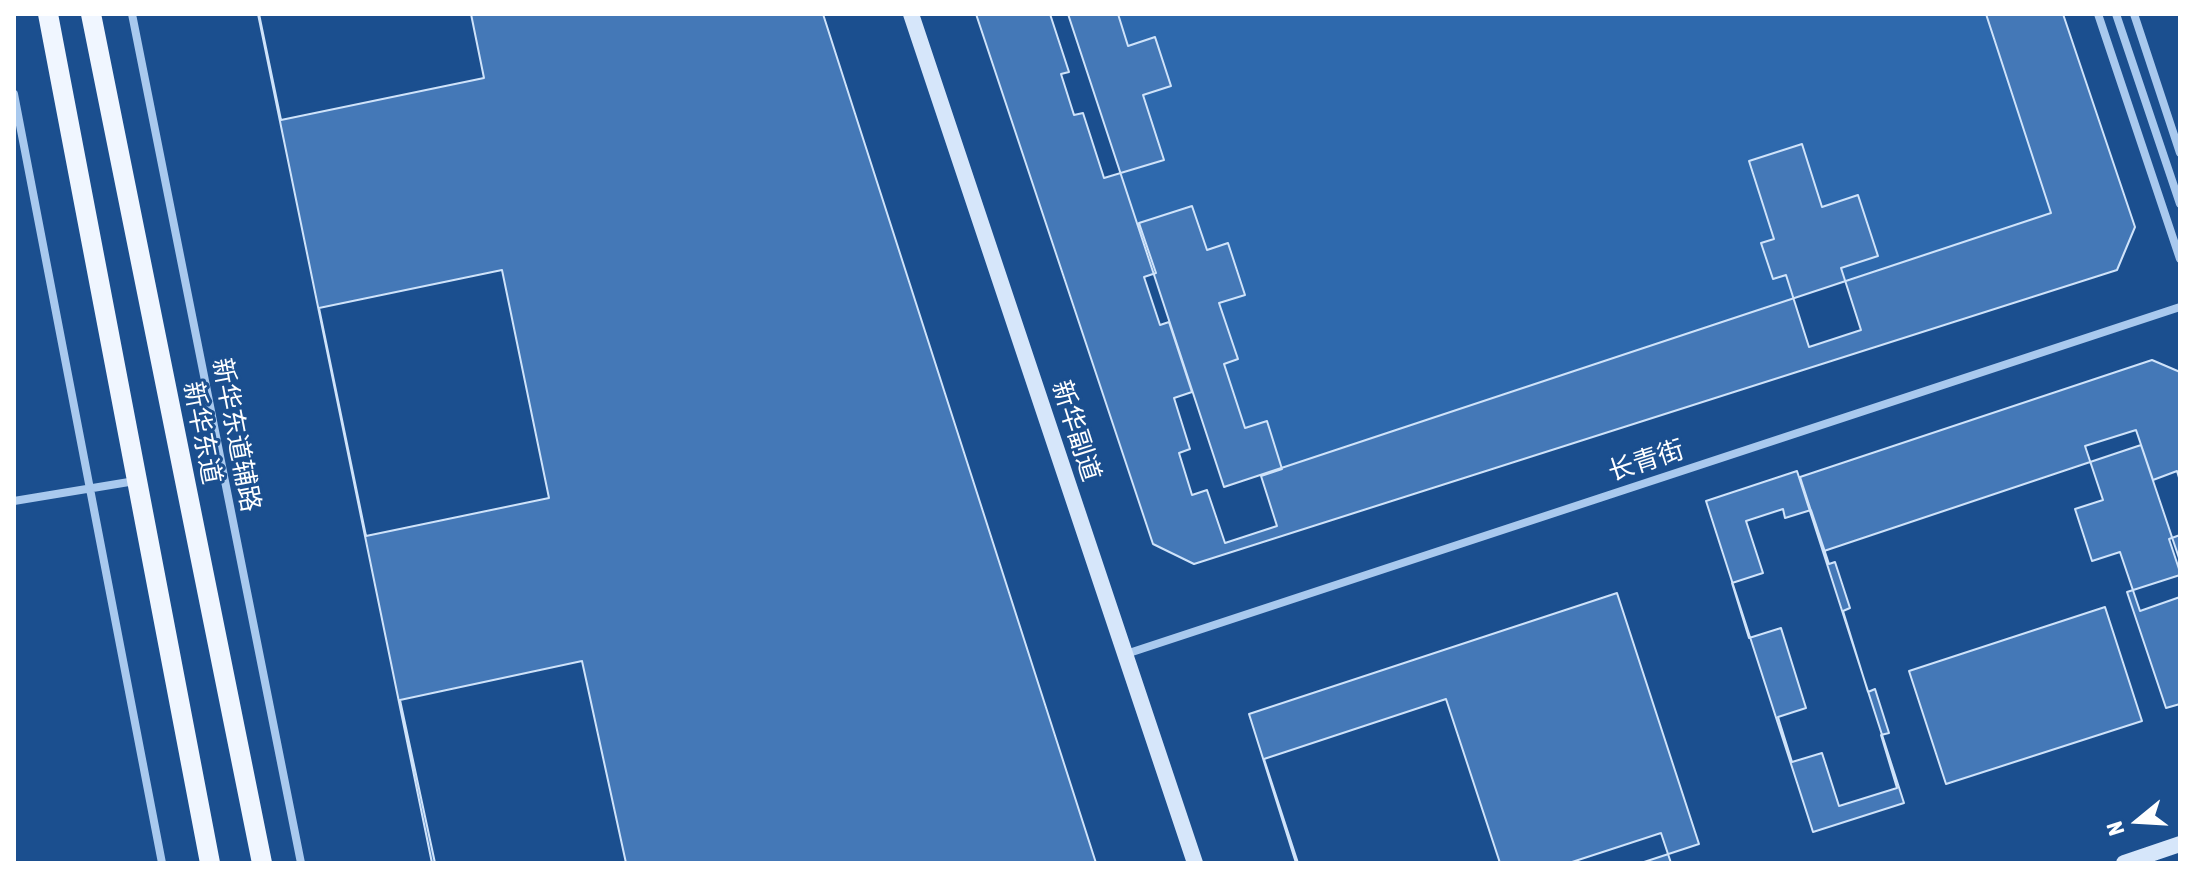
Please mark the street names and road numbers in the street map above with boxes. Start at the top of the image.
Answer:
street label: 新华东道辅路 [206,355,266,515]
street label: 新华副道 [1045,377,1107,485]
street label: 新华东道 [177,379,227,487]
street label: 长青街 [1604,434,1688,488]

